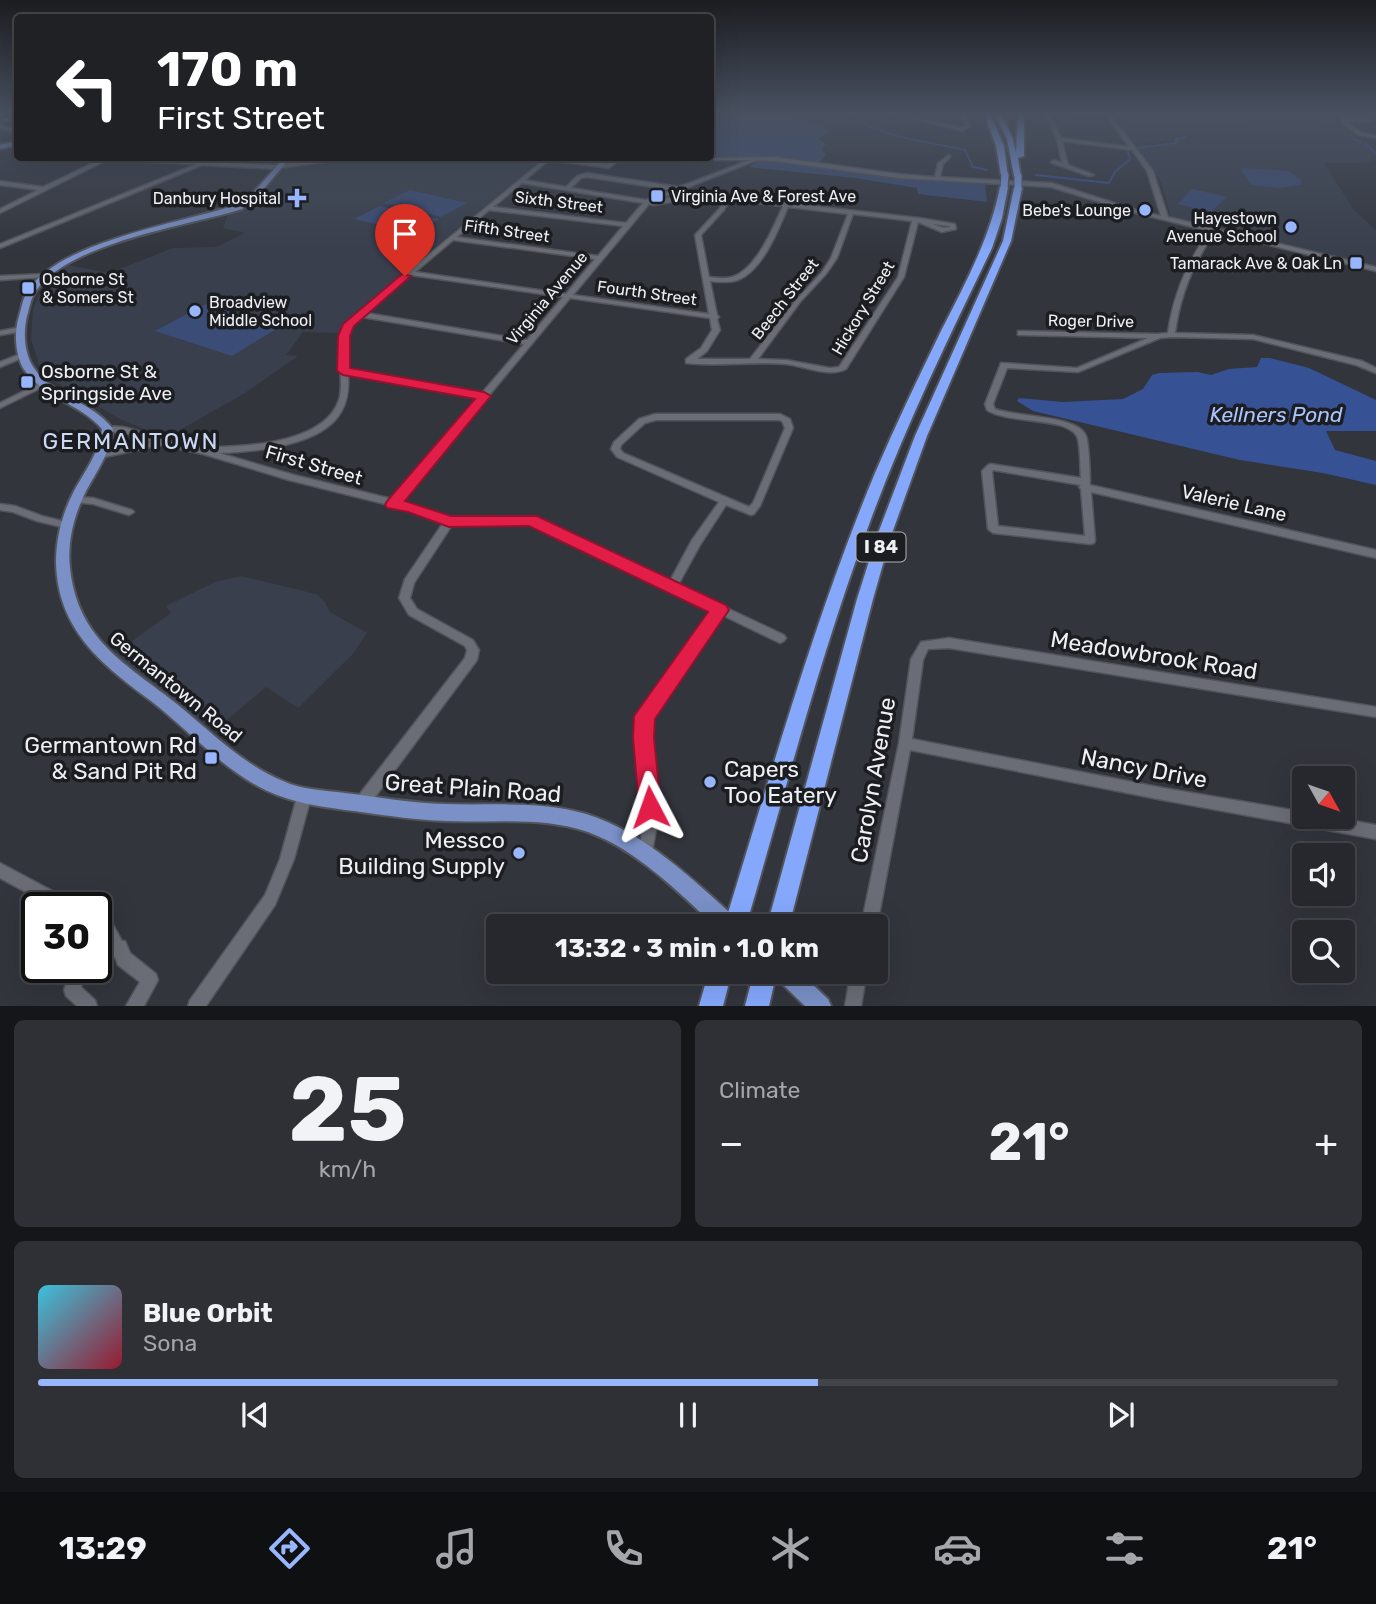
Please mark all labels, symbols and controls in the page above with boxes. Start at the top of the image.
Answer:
text: 170 m [157,40,298,98]
icon: left [42,42,133,133]
text: First Street [157,99,325,137]
street label: Sixth Street [514,187,604,217]
place label: Virginia Ave & Forest Ave [671,187,856,206]
marker: Danbury Hospital [287,188,307,208]
marker: Virginia Ave & Forest Ave [649,188,665,204]
place label: Danbury Hospital [153,189,281,208]
place label: Bebe's Lounge [1022,201,1131,220]
marker: Bebe's Lounge [1137,202,1153,218]
pin [375,204,435,276]
place label: Hayestown Avenue School [1166,209,1277,246]
icon: arrive [386,215,424,253]
street label: Fifth Street [463,216,551,246]
marker: Hayestown Avenue School [1283,219,1299,235]
street label: Virginia Avenue [503,248,591,348]
place label: Tamarack Ave & Oak Ln [1170,254,1342,273]
street label: Beech Street [748,255,822,343]
marker: Tamarack Ave & Oak Ln [1348,255,1364,271]
street label: Hickory Street [828,258,898,358]
place label: Osborne St & Somers St [42,270,134,307]
street label: Fourth Street [596,277,698,309]
marker: Osborne St & Somers St [20,280,36,296]
place label: Broadview Middle School [209,293,312,330]
marker: Broadview Middle School [187,303,203,319]
street label: Roger Drive [1048,311,1134,331]
place label: Osborne St & Springside Ave [41,360,172,405]
marker: Osborne St & Springside Ave [19,374,35,390]
water label: Kellners Pond [1210,402,1343,427]
district label: GERMANTOWN [42,427,220,455]
street label: First Street [263,440,366,490]
street label: Valerie Lane [1179,480,1289,526]
road number: I 84 [856,532,906,562]
street label: Meadowbrook Road [1048,625,1260,685]
street label: Germantown Road [105,626,247,748]
street label: Carolyn Avenue [845,695,901,865]
place label: Germantown Rd & Sand Pit Rd [24,731,197,785]
street label: Nancy Drive [1078,742,1210,794]
marker: Germantown Rd & Sand Pit Rd [203,750,219,766]
place label: Capers Too Eatery [724,755,837,809]
north arrow [1292,766,1354,830]
map controls [1292,766,1355,983]
street label: Great Plain Road [384,768,562,808]
position arrow [613,770,687,844]
marker: Capers Too Eatery [702,774,718,790]
place label: Messco Building Supply [338,826,505,880]
button: sound [1292,843,1355,906]
marker: Messco Building Supply [511,845,527,861]
speed limit sign: 30 [21,892,112,983]
button: search [1292,920,1355,983]
text: 13:32 · 3 min · 1.0 km [555,933,819,964]
text: 25 [289,1055,406,1163]
text: Climate [719,1076,800,1104]
text: 21° [989,1111,1070,1173]
text: − [719,1120,744,1166]
text: + [1314,1120,1338,1166]
text: km/h [319,1155,376,1183]
text: Blue Orbit [143,1298,273,1329]
text: Sona [143,1329,197,1357]
icon: previous [236,1396,274,1434]
icon: pause [669,1396,707,1434]
icon: next [1102,1396,1140,1434]
icon: directions [265,1524,314,1573]
icon: music [432,1524,481,1573]
icon: phone [599,1524,648,1573]
icon: climate [766,1524,815,1573]
icon: car [933,1524,982,1573]
icon: filters [1100,1524,1149,1573]
text: 13:29 [59,1529,147,1567]
text: 21° [1267,1529,1317,1567]

